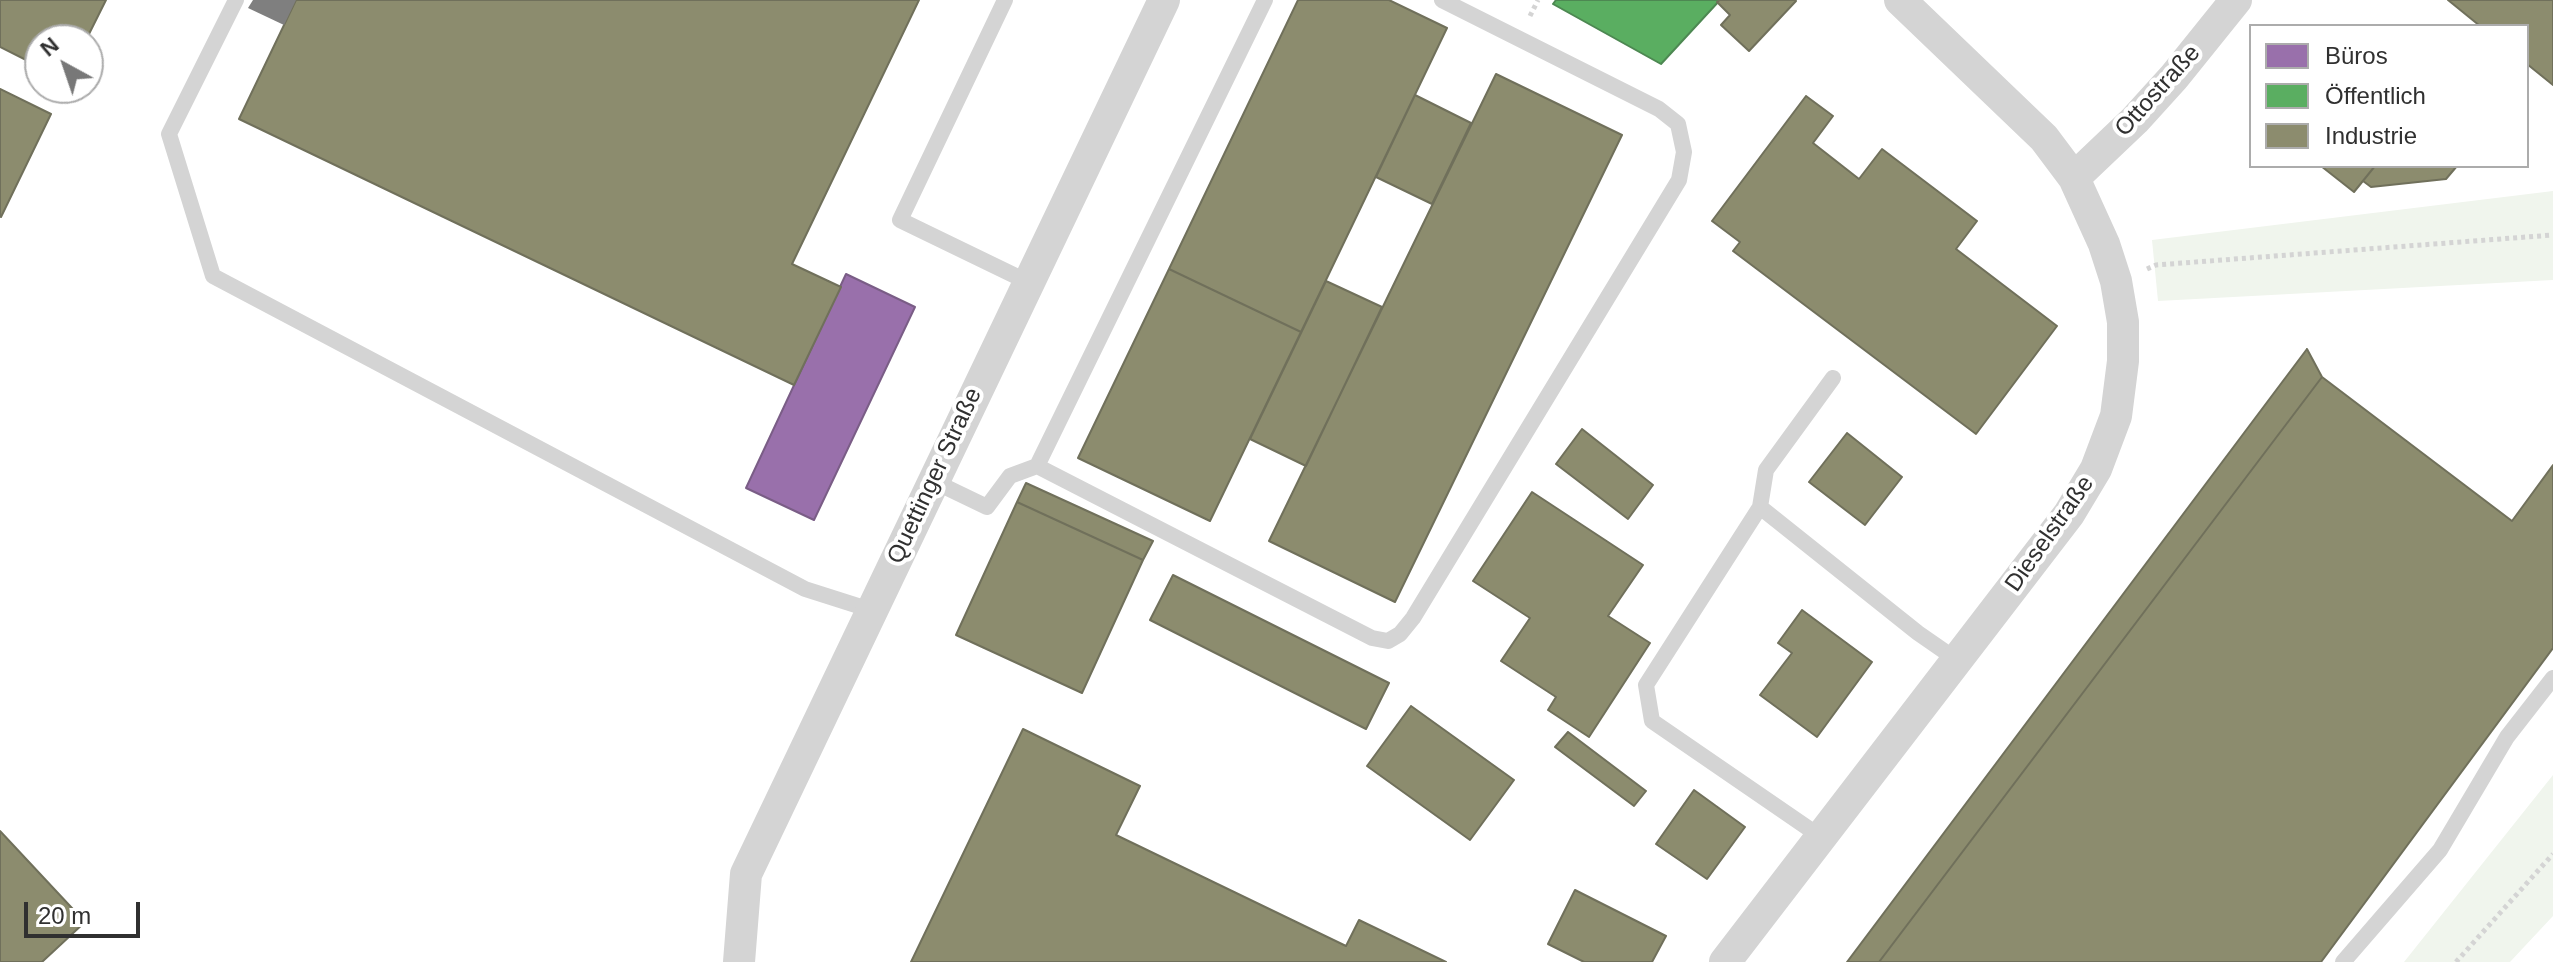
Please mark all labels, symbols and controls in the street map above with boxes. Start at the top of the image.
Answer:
north arrow [24,24,104,104]
legend [2249,24,2529,168]
text: N [35,32,64,61]
street label: Ottostraße [2109,39,2207,143]
text: Büros [2325,42,2388,69]
text: Öffentlich [2325,82,2426,109]
text: Industrie [2325,122,2417,149]
street label: Quettinger Straße [882,383,988,569]
street label: Dieselstraße [2000,471,2100,597]
scale bar [28,886,144,936]
text: 20 m [38,902,91,929]

